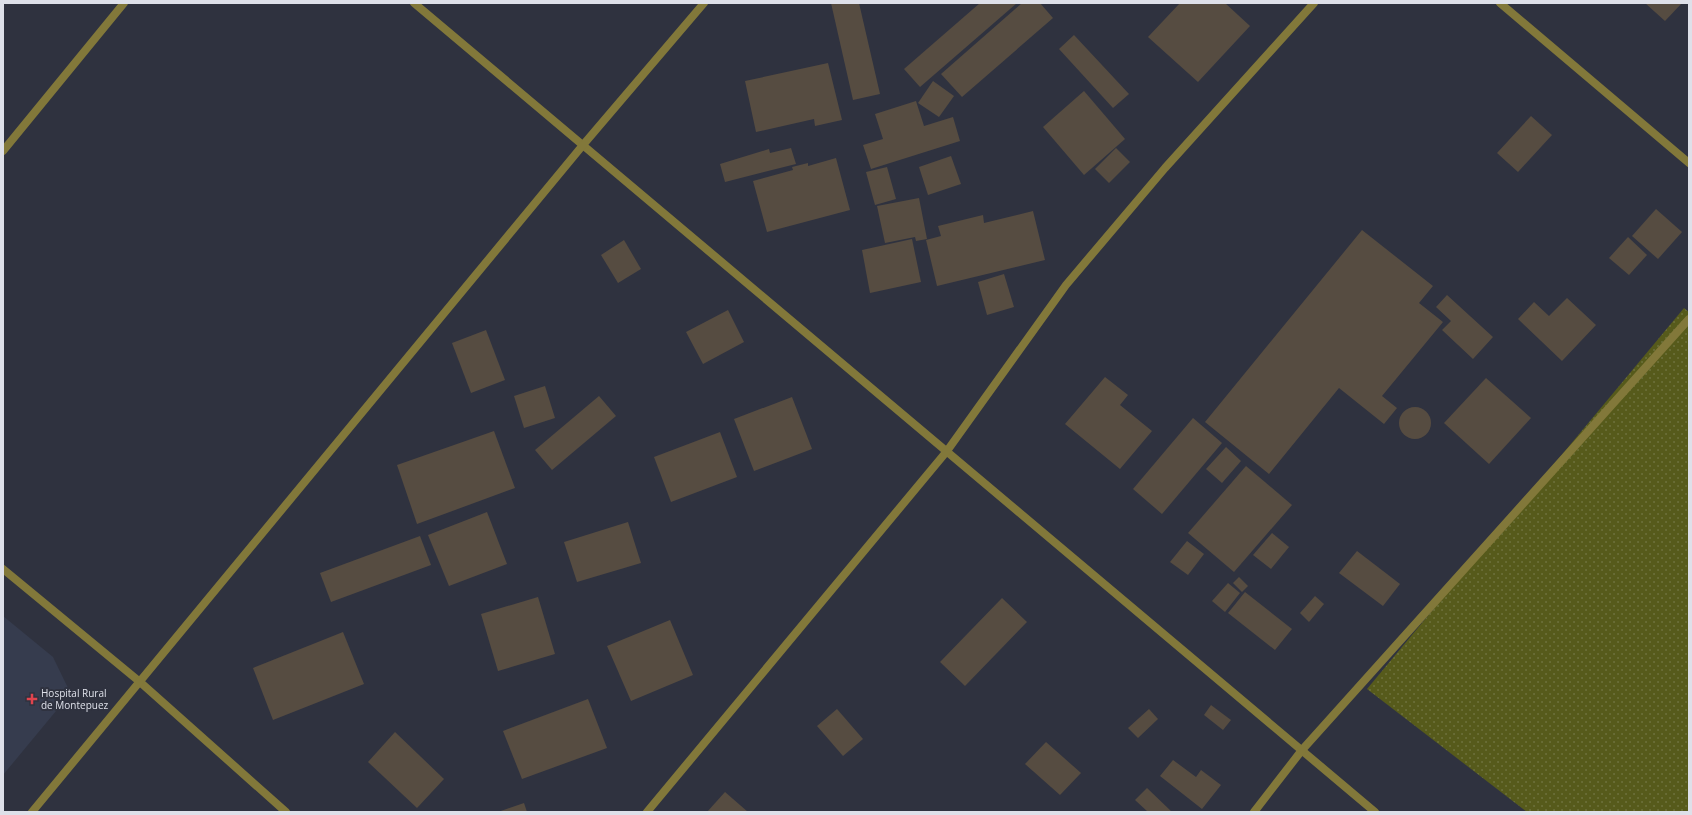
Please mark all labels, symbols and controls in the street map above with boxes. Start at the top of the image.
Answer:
place label: Hospital Rural de Montepuez [41,686,109,712]
marker: Hospital Rural de Montepuez [26,693,38,705]

